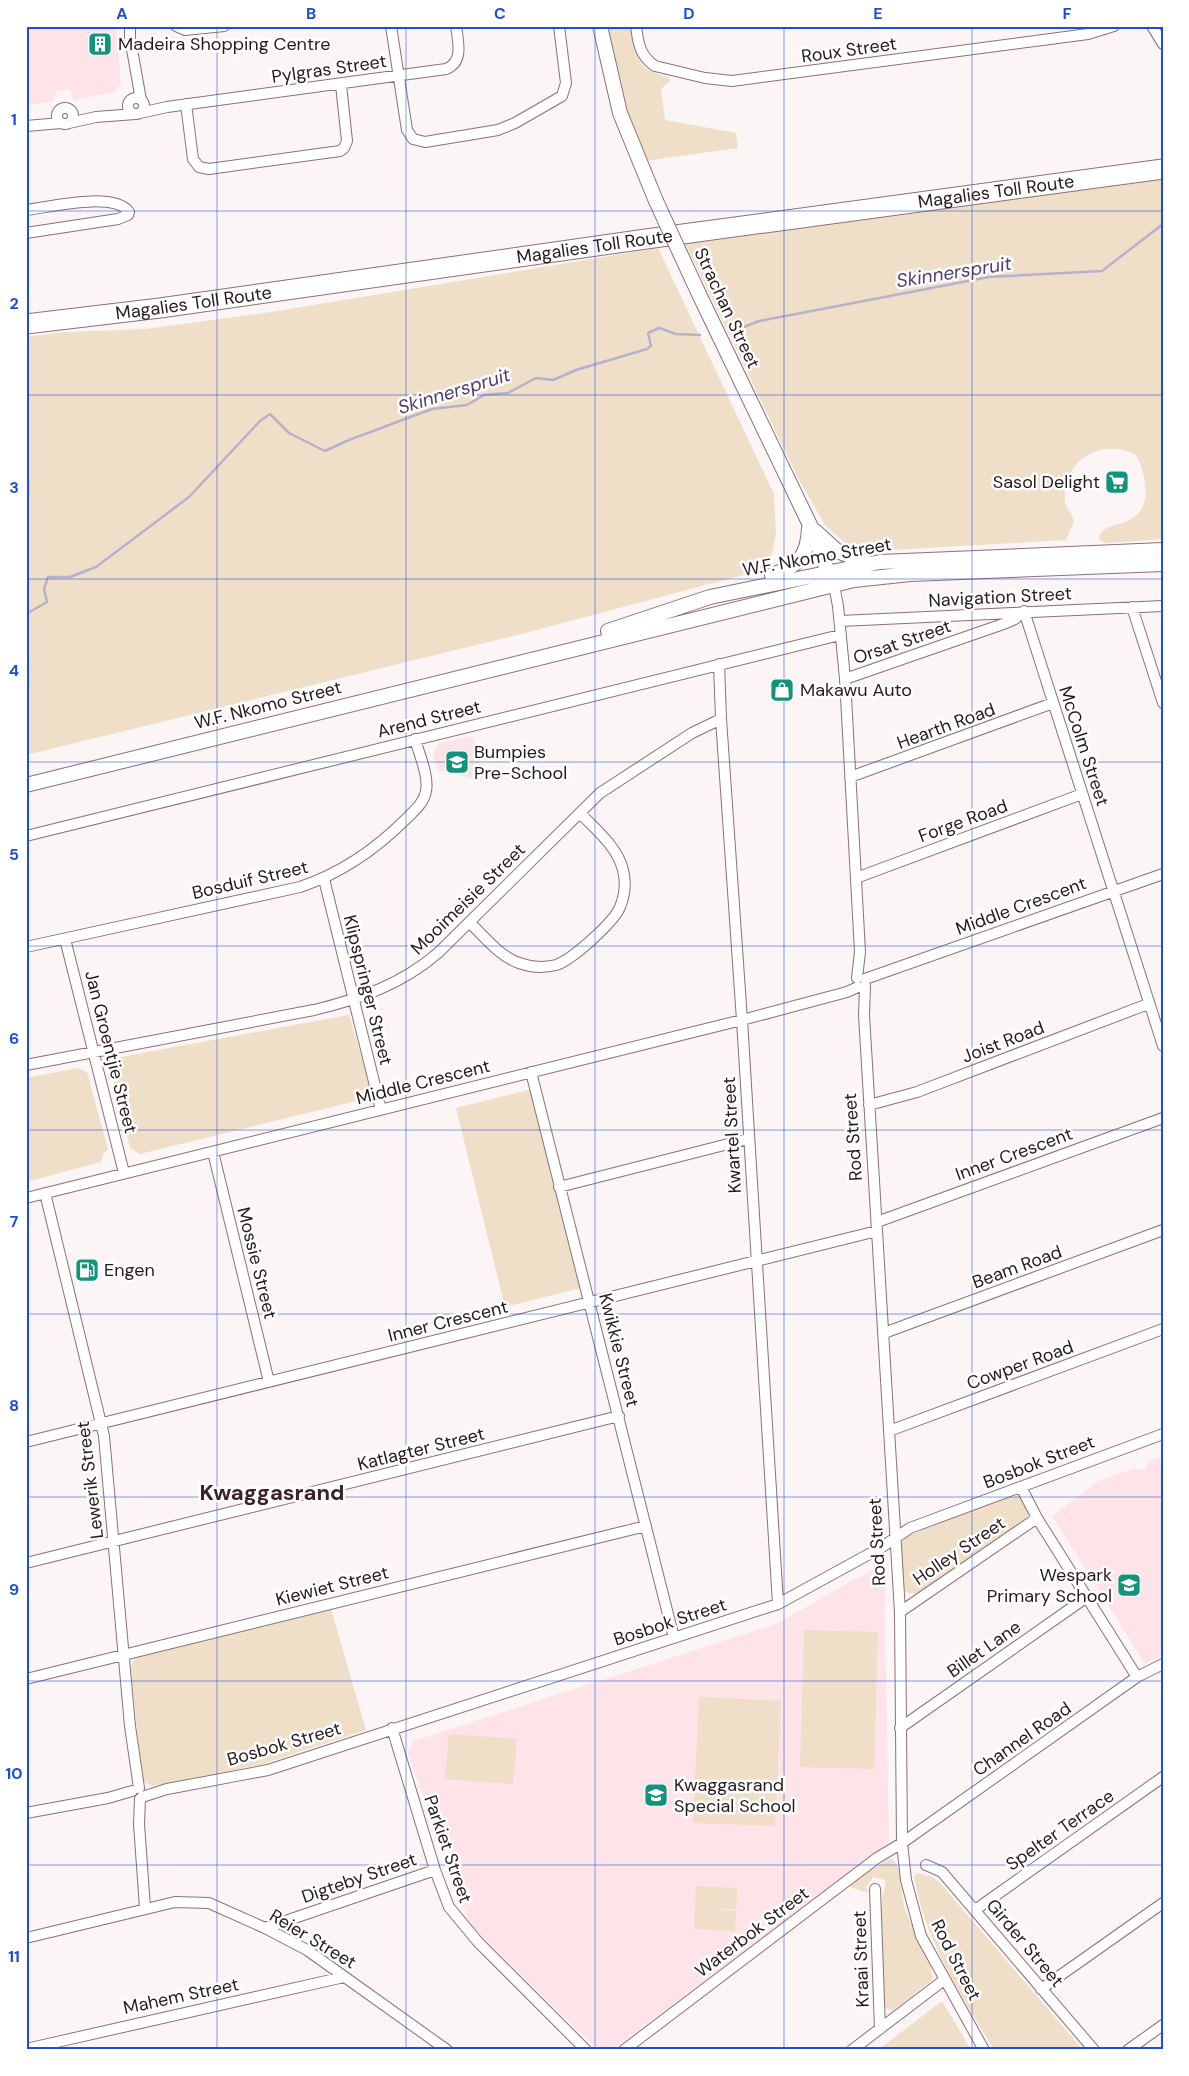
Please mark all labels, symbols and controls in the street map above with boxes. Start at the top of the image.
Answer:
text: A [116,3,128,24]
text: B [306,3,316,24]
text: C [494,3,506,24]
text: D [683,3,695,24]
text: E [873,3,883,24]
text: F [1063,3,1072,24]
building icon: Madeira Shopping Centre [87,31,113,57]
street label: Roux Street [800,31,898,69]
place label: Madeira Shopping Centre [118,32,331,56]
street label: Pylgras Street [270,49,388,89]
text: 1 [11,109,17,130]
street label: Magalies Toll Route [916,169,1076,214]
street label: Magalies Toll Route [515,224,674,269]
street label: Strachan Street [689,244,765,372]
water label: Skinnerspruit [895,250,1014,293]
street label: Magalies Toll Route [114,280,273,325]
text: 2 [9,293,19,314]
water label: Skinnerspruit [395,362,514,420]
supermarket icon: Sasol Delight [1104,469,1130,495]
place label: Sasol Delight [993,470,1100,494]
text: 3 [9,477,19,498]
street label: W.F. Nkomo Street [741,532,893,582]
street label: Navigation Street [928,581,1072,613]
street label: Orsat Street [850,614,954,670]
text: 4 [9,660,19,681]
street label: W.F. Nkomo Street [192,675,344,735]
shop icon: Makawu Auto [769,677,795,703]
place label: Makawu Auto [800,678,912,702]
street label: McColm Street [1053,683,1115,809]
street label: Arend Street [375,695,483,743]
street label: Hearth Road [893,697,999,755]
place label: Bumpies Pre-School [474,740,567,785]
school or university icon: Bumpies Pre-School [444,749,470,775]
street label: Forge Road [915,794,1011,848]
street label: Mooimeisie Street [405,838,531,960]
text: 5 [9,844,19,865]
street label: Bosduif Street [190,855,310,905]
street label: Middle Crescent [952,871,1090,941]
street label: Klipspringer Street [338,912,398,1068]
street label: Jan Groentjie Street [79,968,143,1136]
street label: Joist Road [958,1015,1048,1069]
text: 6 [9,1028,19,1049]
street label: Middle Crescent [353,1054,493,1110]
street label: Kwartel Street [717,1076,747,1194]
street label: Rod Street [838,1092,868,1182]
street label: Inner Crescent [952,1122,1076,1186]
street label: Mossie Street [232,1205,282,1321]
text: 7 [10,1211,19,1232]
street label: Beam Road [969,1240,1065,1294]
fuel station icon: Engen [74,1257,100,1283]
place label: Engen [104,1258,155,1282]
street label: Kwikkie Street [593,1291,645,1409]
street label: Inner Crescent [385,1294,511,1348]
street label: Cowper Road [963,1335,1077,1395]
text: 8 [9,1395,19,1416]
street label: Lewerik Street [71,1420,109,1540]
street label: Katlagter Street [355,1422,487,1476]
street label: Bosbok Street [980,1430,1098,1494]
district label: Kwaggasrand [200,1478,344,1507]
street label: Rod Street [863,1497,891,1587]
street label: Holley Street [908,1511,1010,1591]
street label: Kiewiet Street [273,1560,391,1612]
place label: Wespark Primary School [987,1563,1112,1608]
school or university icon: Wespark Primary School [1116,1572,1142,1598]
text: 9 [9,1579,19,1600]
street label: Bosbok Street [610,1592,730,1652]
street label: Billet Lane [942,1615,1026,1683]
street label: Channel Road [968,1696,1076,1782]
street label: Bosbok Street [224,1716,344,1772]
text: 10 [5,1763,23,1784]
place label: Kwaggasrand Special School [674,1773,796,1818]
school or university icon: Kwaggasrand Special School [643,1782,669,1808]
street label: Spelter Terrace [1001,1784,1119,1876]
street label: Parkiet Street [418,1792,478,1906]
street label: Digteby Street [298,1847,420,1909]
street label: Waterbok Street [690,1881,814,1983]
street label: Girder Street [981,1894,1069,1992]
street label: Reier Street [265,1904,361,1974]
street label: Kraai Street [847,1910,875,2008]
street label: Rod Street [925,1915,987,2005]
text: 11 [8,1946,20,1967]
street label: Mahem Street [121,1972,241,2020]

